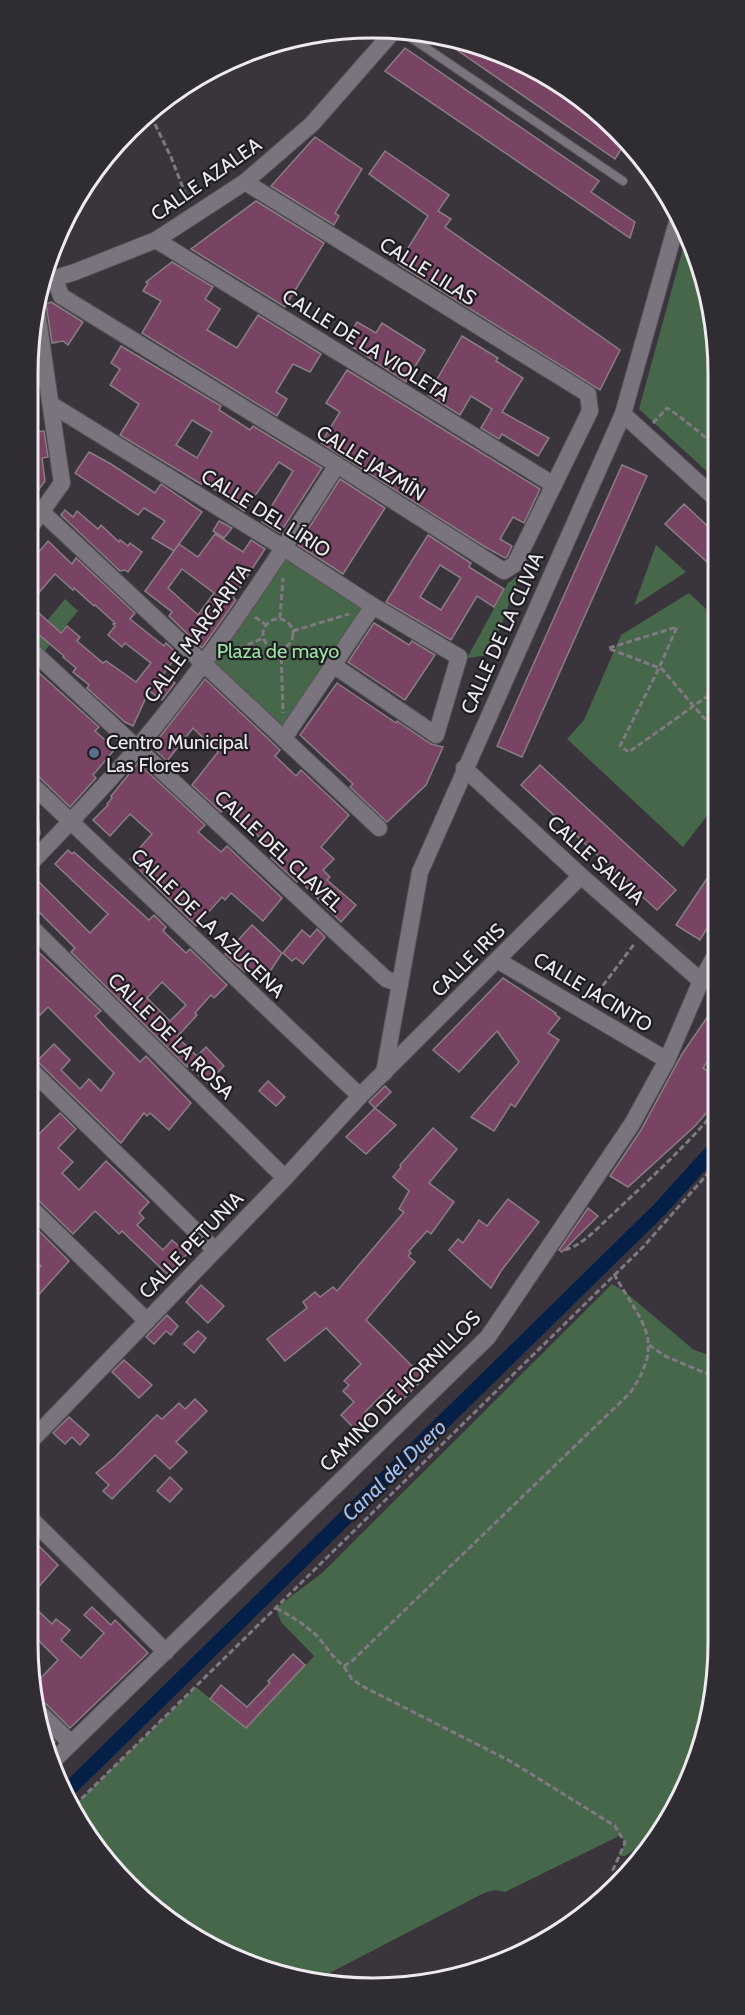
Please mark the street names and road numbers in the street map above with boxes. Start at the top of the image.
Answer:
street label: CALLE AZALEA [146,132,266,226]
street label: CALLE LILAS [375,232,481,310]
street label: CALLE DE LA VIOLETA [278,284,455,407]
street label: CALLE JAZMÍN [312,420,430,506]
street label: CALLE DEL LÍRIO [197,464,335,562]
street label: CALLE DE LA CLIVIA [456,548,549,717]
street label: CALLE MARGARITA [139,558,256,707]
street label: CALLE DEL CLAVEL [210,785,348,917]
street label: CALLE SALVIA [543,810,650,910]
street label: CALLE DE LA AZUCENA [126,843,290,1003]
street label: CALLE IRIS [426,918,510,1002]
street label: CALLE JACINTO [529,947,657,1037]
street label: CALLE DE LA ROSA [103,968,240,1105]
street label: CALLE PETUNIA [134,1186,249,1303]
street label: CAMINO DE HORNILLOS [315,1305,486,1476]

